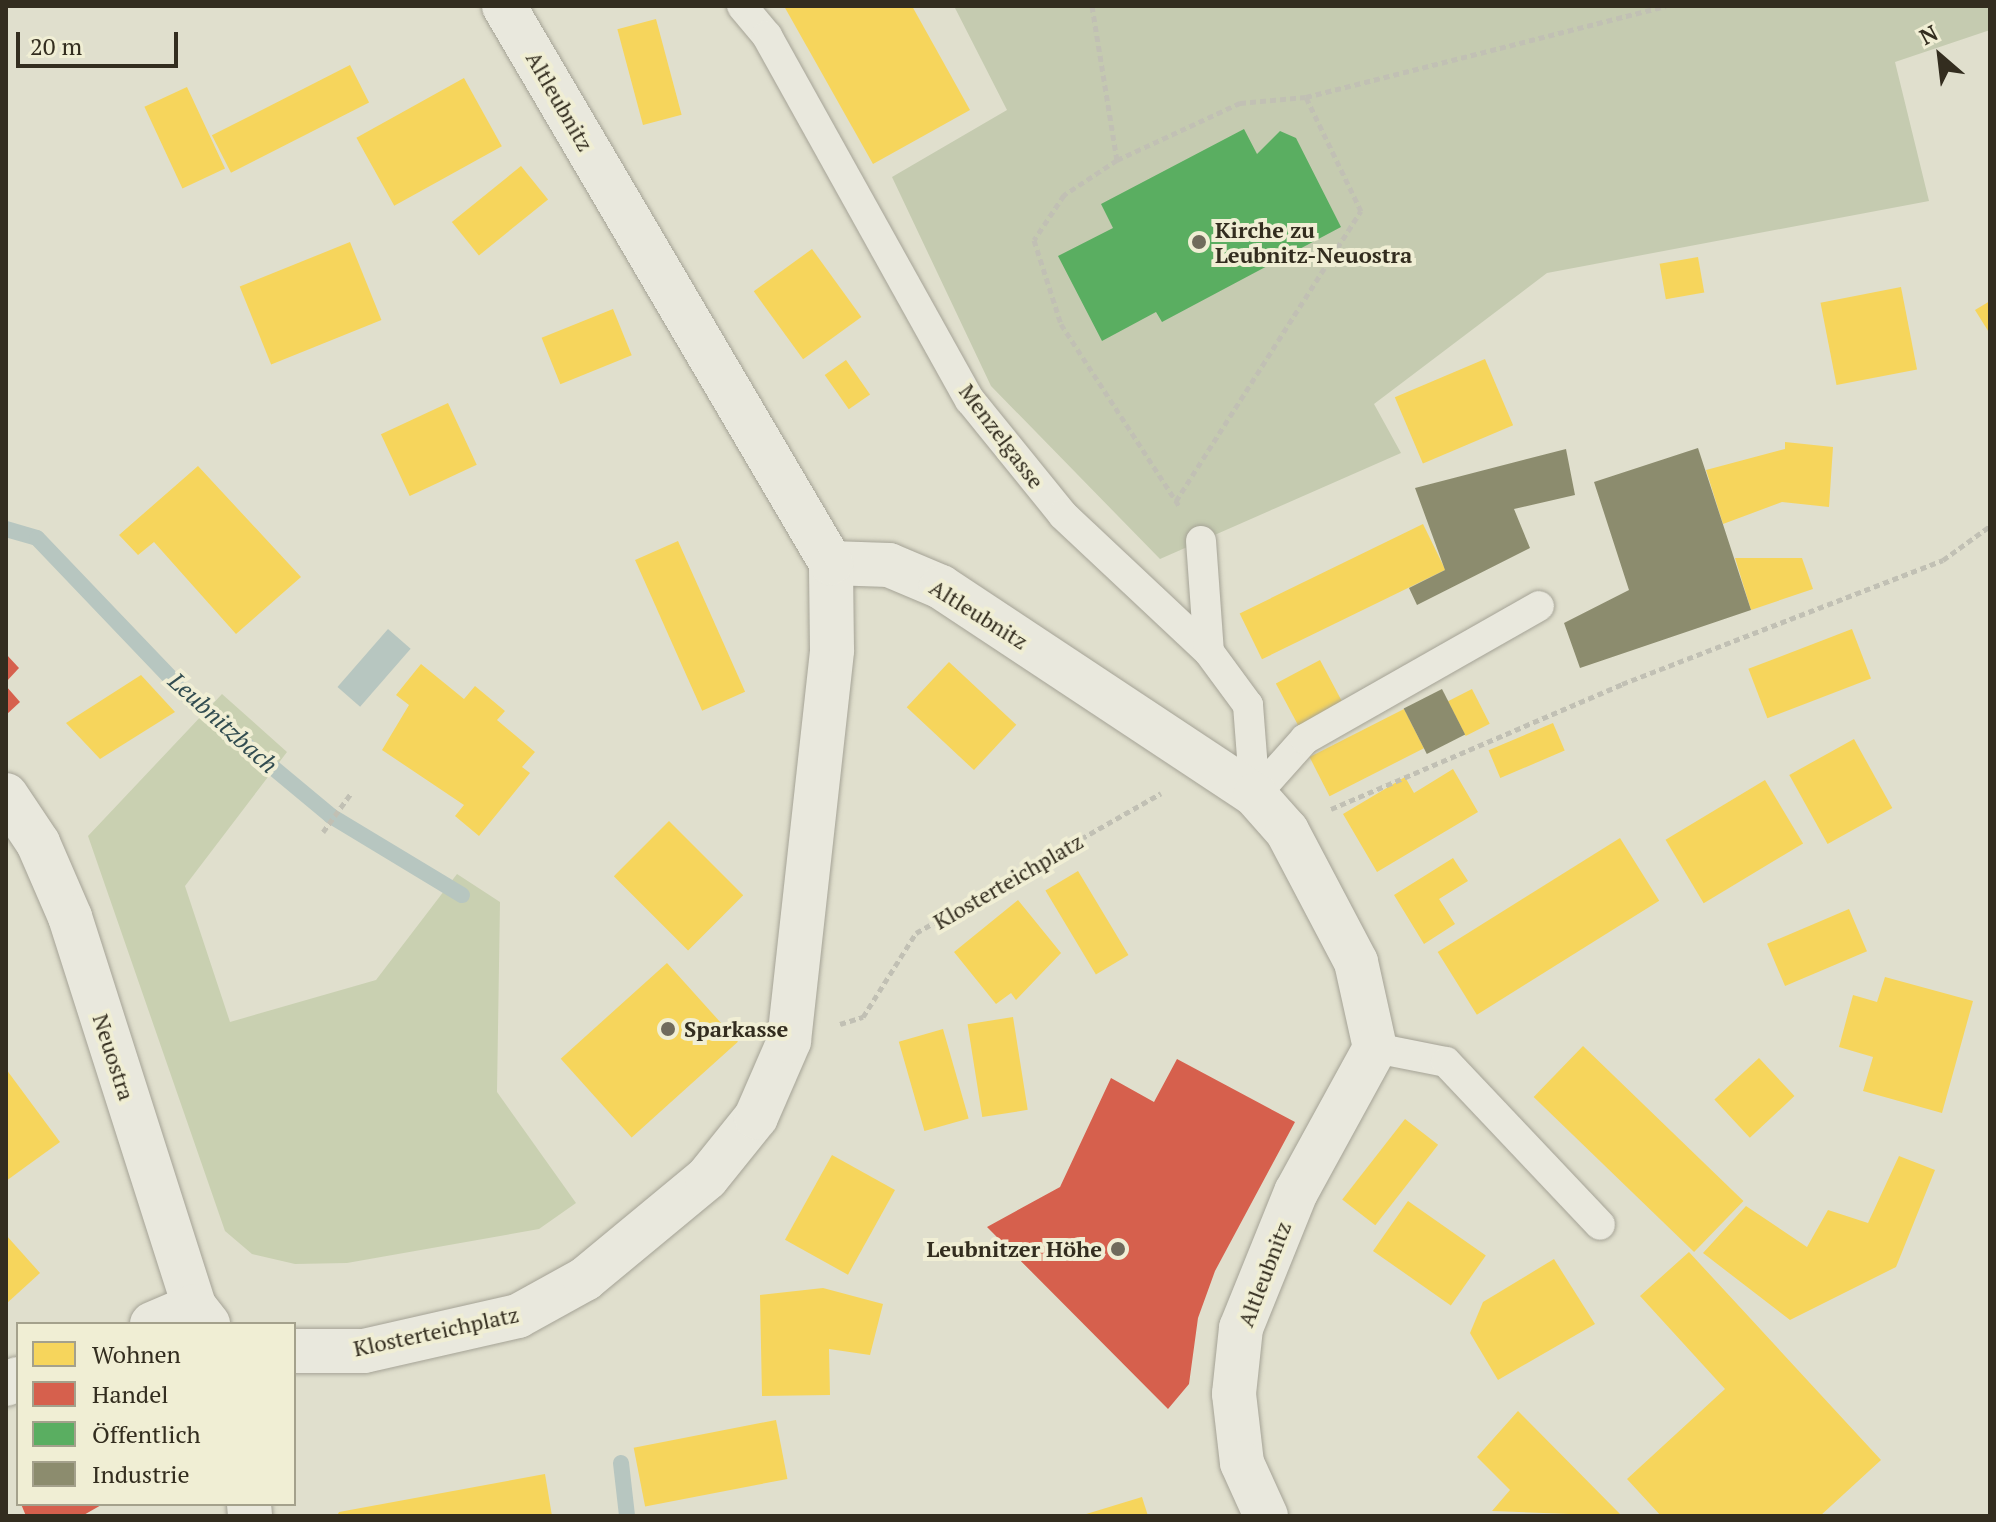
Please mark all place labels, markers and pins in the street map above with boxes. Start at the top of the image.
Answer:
place label: Kirche zu Leubnitz-Neuostra [1215,216,1412,268]
marker: Kirche zu Leubnitz-Neuostra [1190,233,1208,251]
place label: Sparkasse [684,1016,788,1042]
marker: Sparkasse [659,1020,677,1038]
place label: Leubnitzer Höhe [926,1236,1102,1262]
marker: Leubnitzer Höhe [1109,1240,1127,1258]

